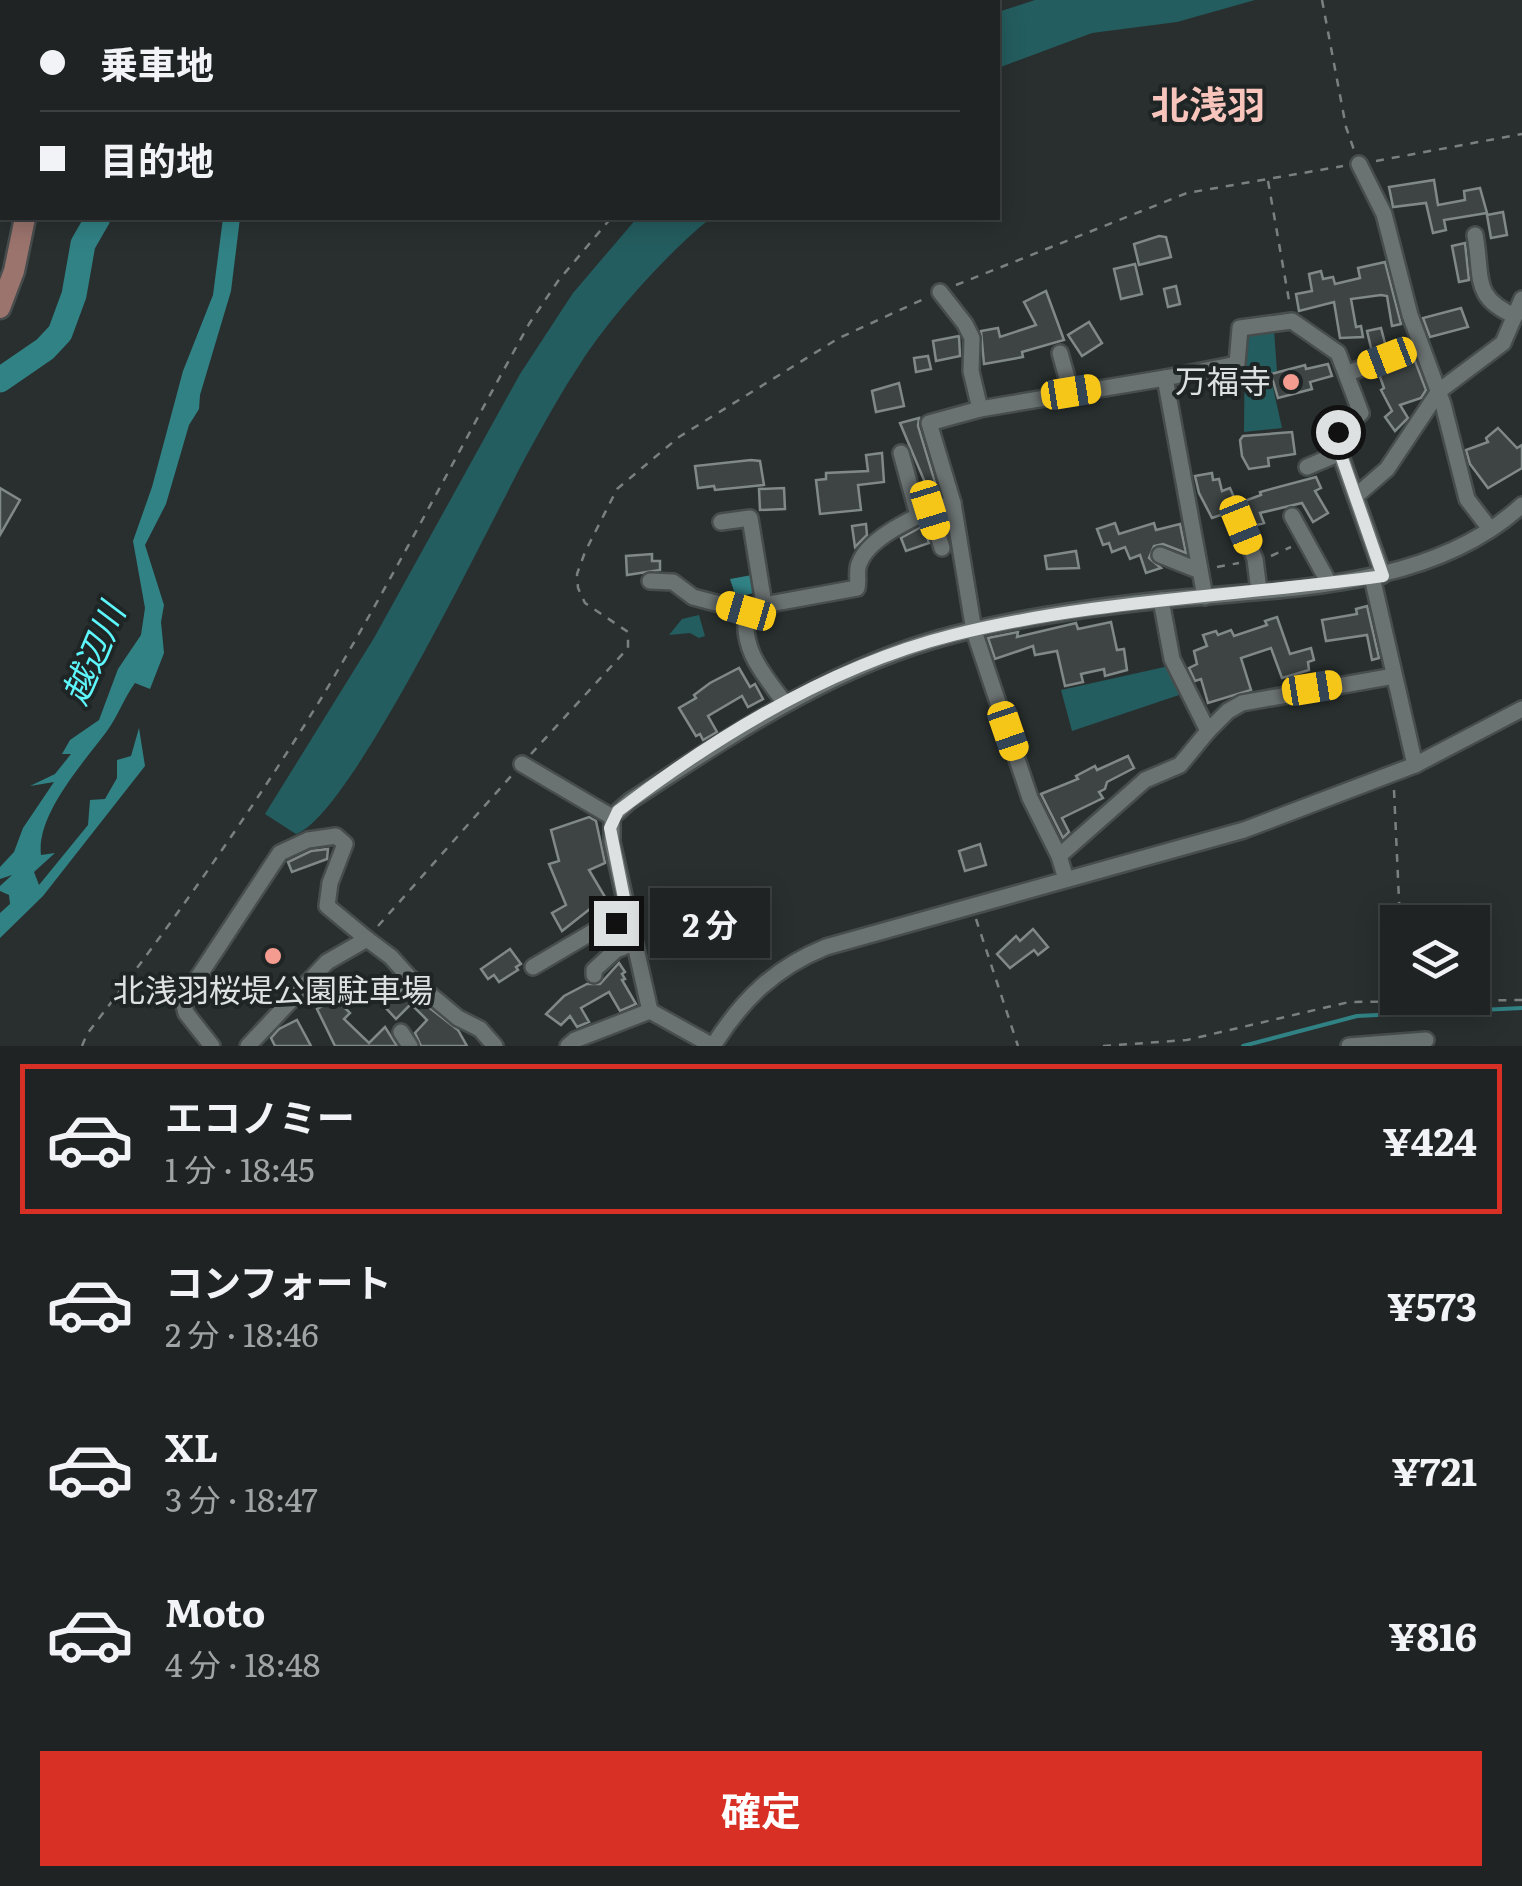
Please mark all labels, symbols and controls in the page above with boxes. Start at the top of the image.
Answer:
text: 乗車地 [100,34,214,91]
district label: 北浅羽 [1151,74,1265,131]
text: 目的地 [100,130,214,187]
car [1354,333,1420,383]
place label: 万福寺 [1175,355,1271,403]
marker: 万福寺 [1280,371,1302,393]
car [1039,372,1103,412]
route start [1316,410,1361,455]
car [907,477,953,543]
car [1216,492,1266,558]
car [713,588,779,634]
water label: 越辺川 [47,591,137,711]
car [1280,668,1344,708]
car [984,698,1032,764]
callout: 2 分 [651,888,771,958]
text: 2 分 [682,899,738,947]
route end [594,901,639,946]
map controls [1380,905,1490,1015]
button: layers [1380,905,1490,1015]
marker: 北浅羽桜堤公園駐車場 [262,945,284,967]
place label: 北浅羽桜堤公園駐車場 [113,964,433,1012]
text: エコノミー [165,1087,355,1144]
icon: car [45,1094,135,1184]
text: ¥424 [1382,1111,1477,1168]
text: 1 分 · 18:45 [165,1144,314,1192]
text: コンフォート [165,1252,392,1309]
icon: car [45,1259,135,1349]
text: ¥573 [1387,1276,1477,1333]
text: 2 分 · 18:46 [165,1309,319,1357]
text: XL [165,1417,218,1474]
icon: car [45,1424,135,1514]
text: ¥721 [1391,1441,1477,1498]
text: 3 分 · 18:47 [165,1474,318,1522]
text: Moto [165,1582,265,1639]
icon: car [45,1589,135,1679]
text: ¥816 [1388,1606,1477,1663]
text: 4 分 · 18:48 [165,1639,320,1687]
button: 確定 [40,1751,1482,1866]

